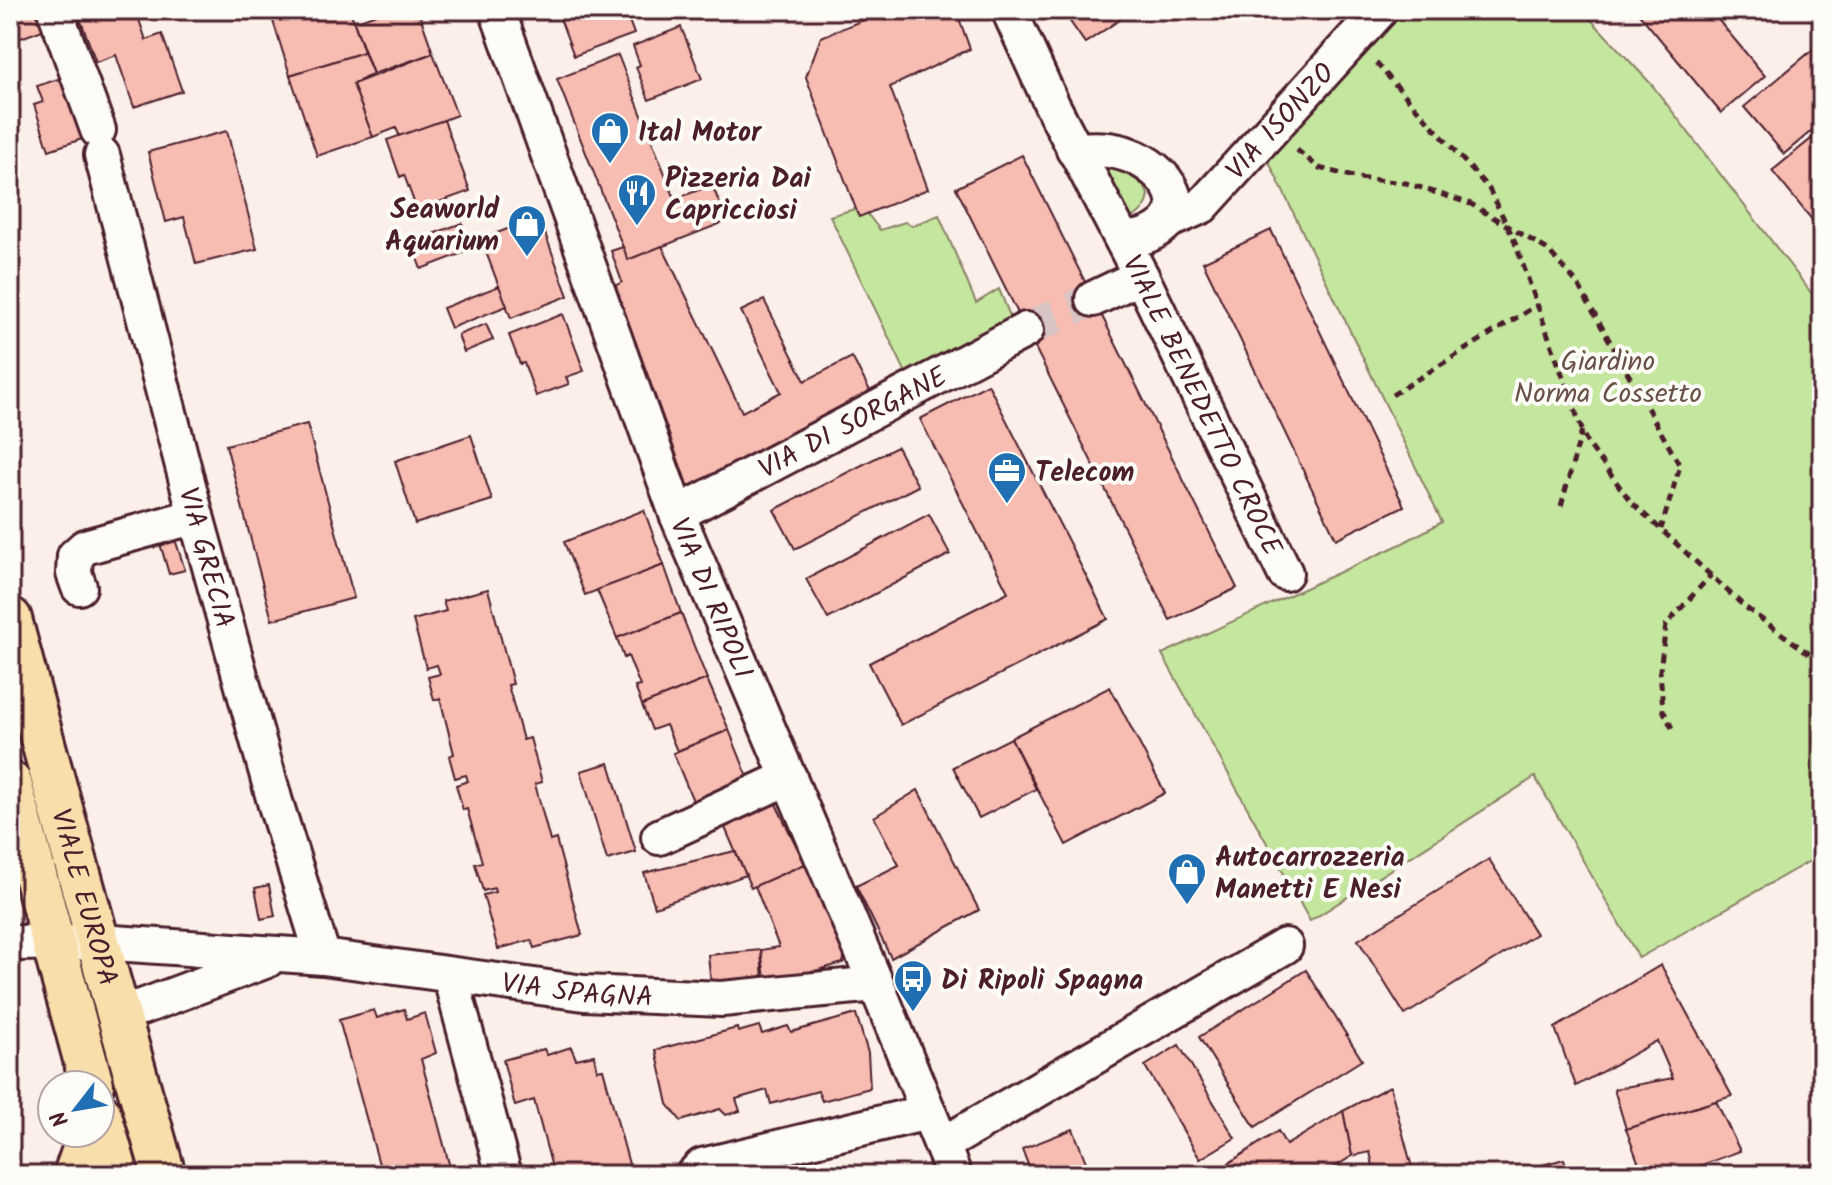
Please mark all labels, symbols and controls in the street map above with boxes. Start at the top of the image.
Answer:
street label: VIA ISONZO [1215,53,1347,192]
shop icon: Ital Motor [589,110,631,165]
place label: Ital Motor [638,111,763,156]
place label: Pizzeria Dai Capricciosi [665,157,812,234]
restaurant icon: Pizzeria Dai Capricciosi [616,172,658,227]
place label: Seaworld Aquarium [385,188,500,265]
shop icon: Seaworld Aquarium [506,203,548,258]
street label: VIALE BENEDETTO CROCE [1109,247,1293,564]
park label: Giardino Norma Cossetto [1514,340,1702,417]
street label: VIA DI SORGANE [751,355,956,492]
office icon: Telecom [986,450,1028,505]
place label: Telecom [1035,451,1134,496]
street label: VIA GRECIA [164,483,246,634]
street label: VIA DI RIPOLI [656,511,764,686]
street label: VIALE EUROPA [37,804,129,992]
place label: Autocarrozzeria Manetti E Nesi [1215,836,1405,913]
shop icon: Autocarrozzeria Manetti E Nesi [1166,851,1208,906]
bus stop icon: Di Ripoli Spagna [892,958,934,1013]
place label: Di Ripoli Spagna [941,959,1143,1004]
street label: VIA SPAGNA [498,962,654,1021]
north arrow [36,1069,116,1149]
text: N [42,1103,80,1133]

